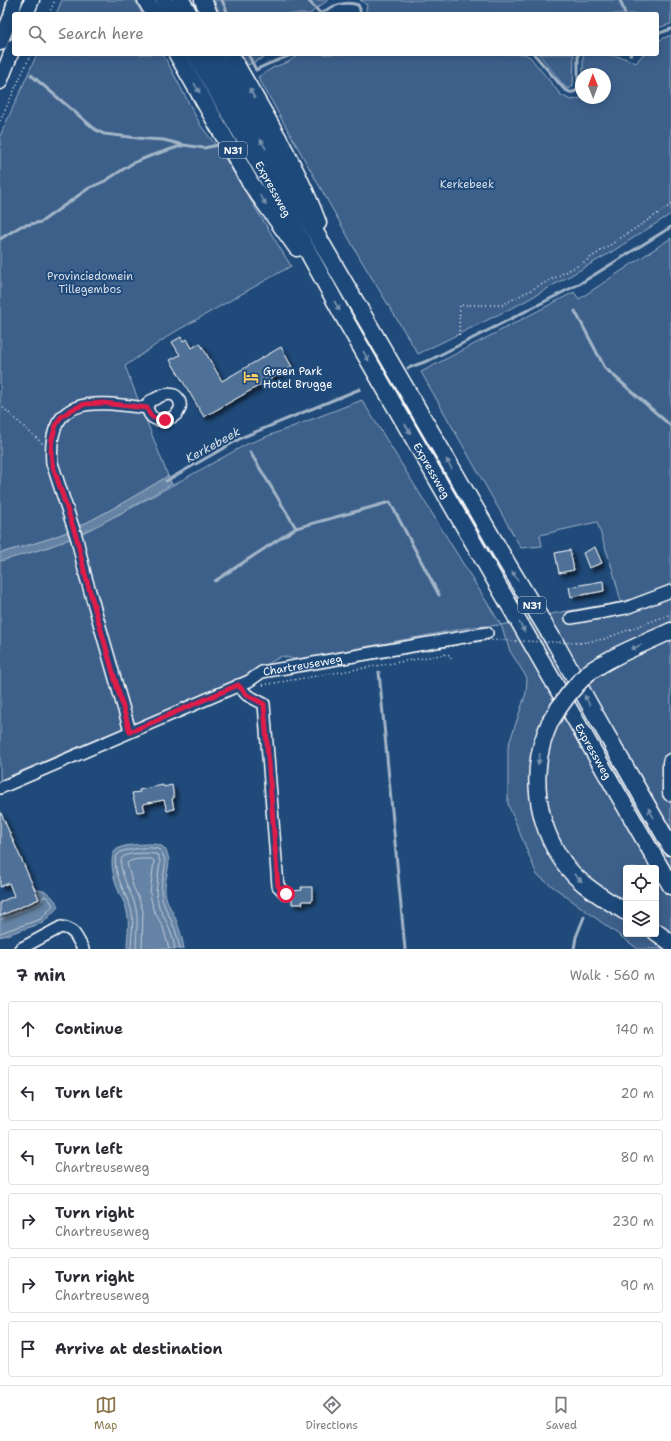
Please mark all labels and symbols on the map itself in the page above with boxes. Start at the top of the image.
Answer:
north arrow [575,68,611,104]
one-way arrow [193,82,200,94]
one-way arrow [248,87,255,99]
one-way arrow [260,138,267,150]
road number: N31 [219,142,247,158]
street label: Expressweg [251,158,295,220]
park label: Kerkebeek [440,177,494,192]
one-way arrow [259,195,267,205]
park label: Provinciedomein Tillegembos [47,269,133,297]
one-way arrow [334,300,341,312]
one-way arrow [363,350,370,362]
place label: Green Park Hotel Brugge [263,364,332,392]
hotel icon: Green Park Hotel Brugge [242,368,260,386]
route end [156,411,174,429]
water label: Kerkebeek [183,423,243,467]
one-way arrow [404,423,411,435]
street label: Expressweg [409,440,453,501]
one-way arrow [446,458,453,470]
one-way arrow [511,570,518,582]
road number: N31 [518,597,546,613]
one-way arrow [519,621,526,633]
one-way arrow [630,644,641,650]
street label: Chartreuseweg [262,651,344,680]
one-way arrow [584,695,590,706]
street label: Expressweg [571,721,615,782]
one-way arrow [536,753,542,765]
one-way arrow [648,807,655,819]
one-way arrow [573,873,583,883]
route start [277,885,295,903]

